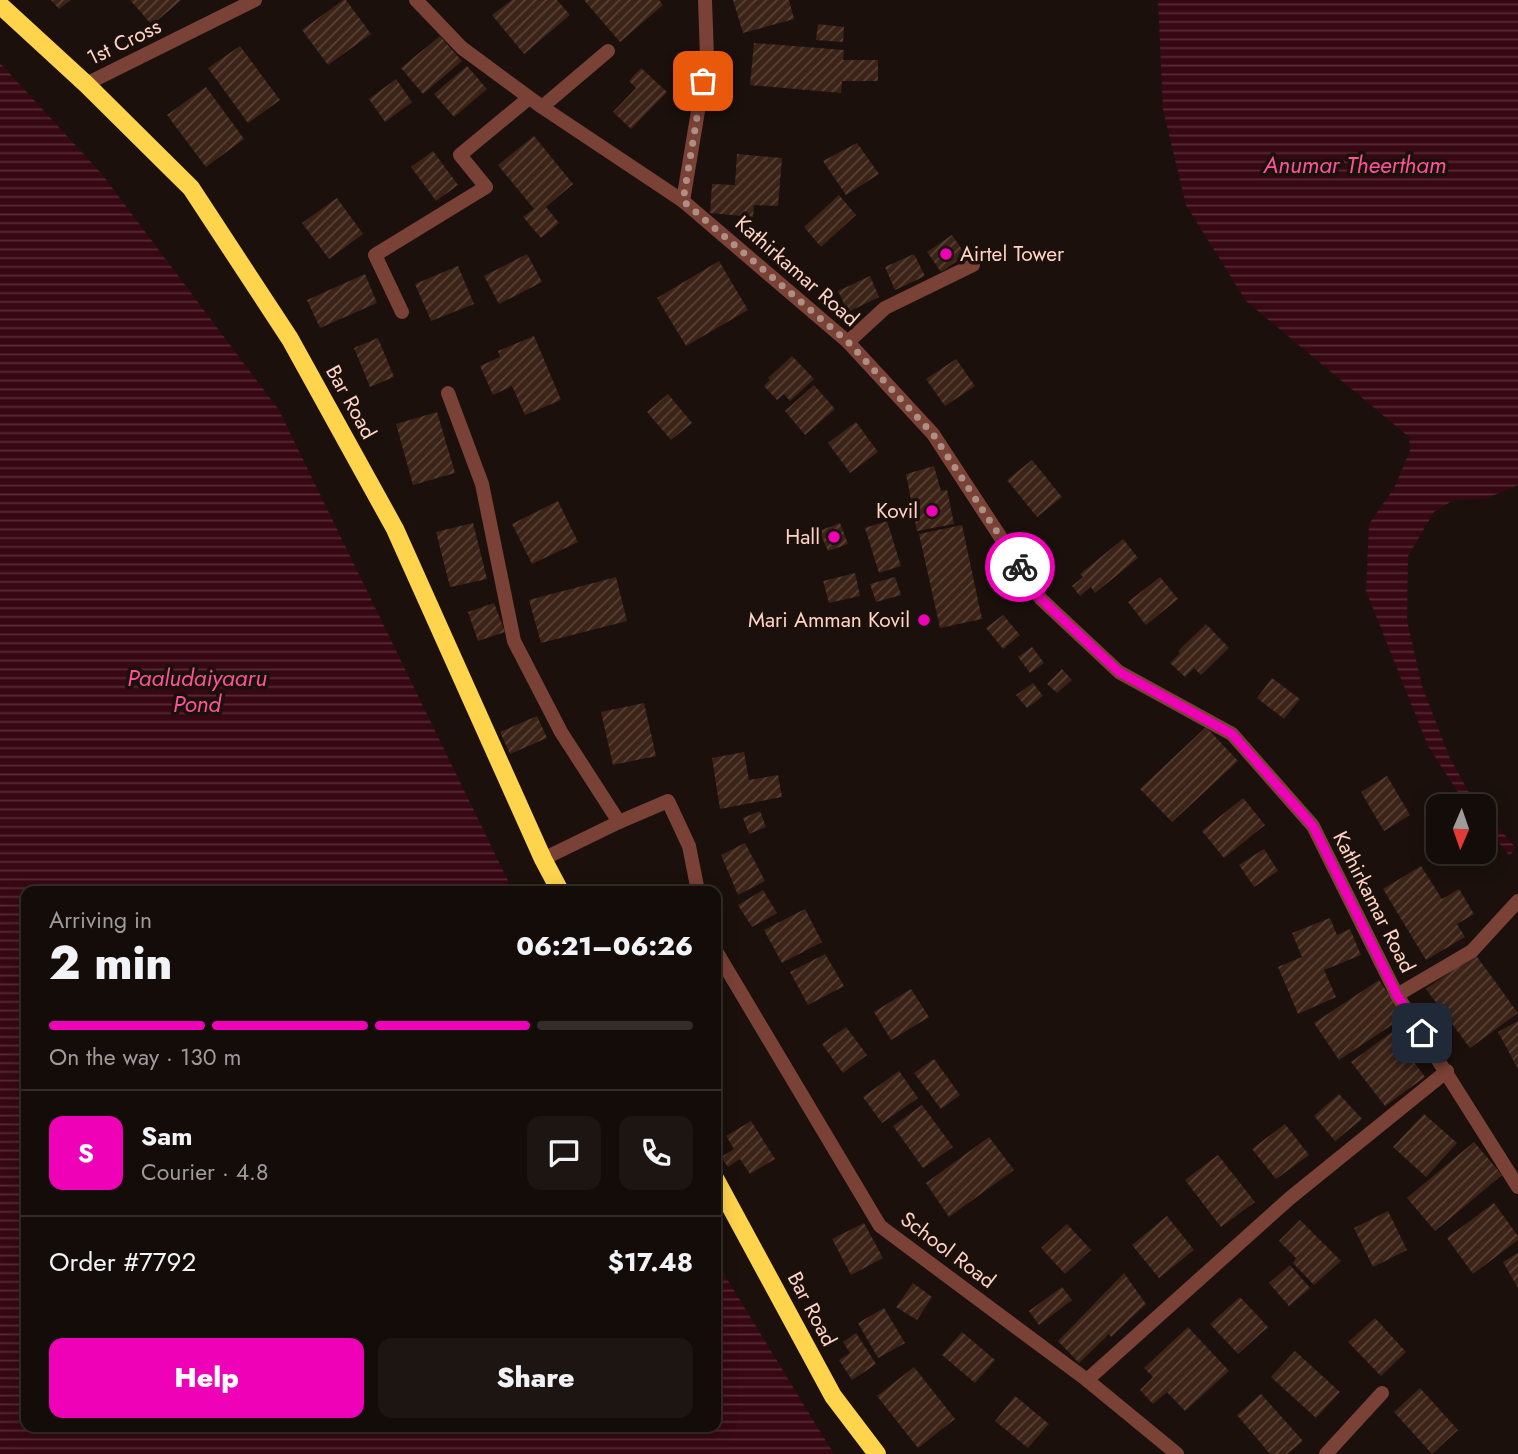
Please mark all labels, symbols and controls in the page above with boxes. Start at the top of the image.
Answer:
street label: 1st Cross [82,11,166,73]
pin [673,51,733,111]
icon: bag [684,62,722,100]
water label: Anumar Theertham [1263,148,1446,182]
street label: Kathirkamar Road [729,209,865,333]
place label: Airtel Tower [960,239,1065,269]
marker: Airtel Tower [938,246,954,262]
street label: Bar Road [318,359,384,445]
place label: Kovil [876,496,918,526]
marker: Kovil [924,503,940,519]
place label: Hall [785,522,820,552]
marker: Hall [826,529,842,545]
courier [985,532,1055,602]
icon: bike [1001,548,1039,586]
place label: Mari Amman Kovil [748,605,910,635]
marker: Mari Amman Kovil [916,612,932,628]
water label: Paaludaiyaaru Pond [127,661,267,721]
north arrow [1426,794,1496,864]
map controls [1426,794,1496,864]
street label: Kathirkamar Road [1325,826,1423,978]
text: Arriving in [49,903,152,937]
text: 06:21–06:26 [516,927,693,965]
text: 2 min [49,930,173,996]
pin [1392,1003,1452,1063]
icon: home [1403,1014,1441,1052]
text: On the way · 130 m [49,1040,241,1074]
button: chat [527,1116,601,1190]
button: phone [619,1116,693,1190]
text: Sam [141,1117,193,1155]
text: S [78,1134,94,1172]
text: Courier · 4.8 [141,1155,269,1189]
street label: School Road [894,1204,1002,1296]
text: Order #7792 [49,1243,196,1281]
text: $17.48 [608,1243,693,1281]
street label: Bar Road [780,1266,844,1352]
button: Help [49,1338,364,1418]
button: Share [378,1338,693,1418]

